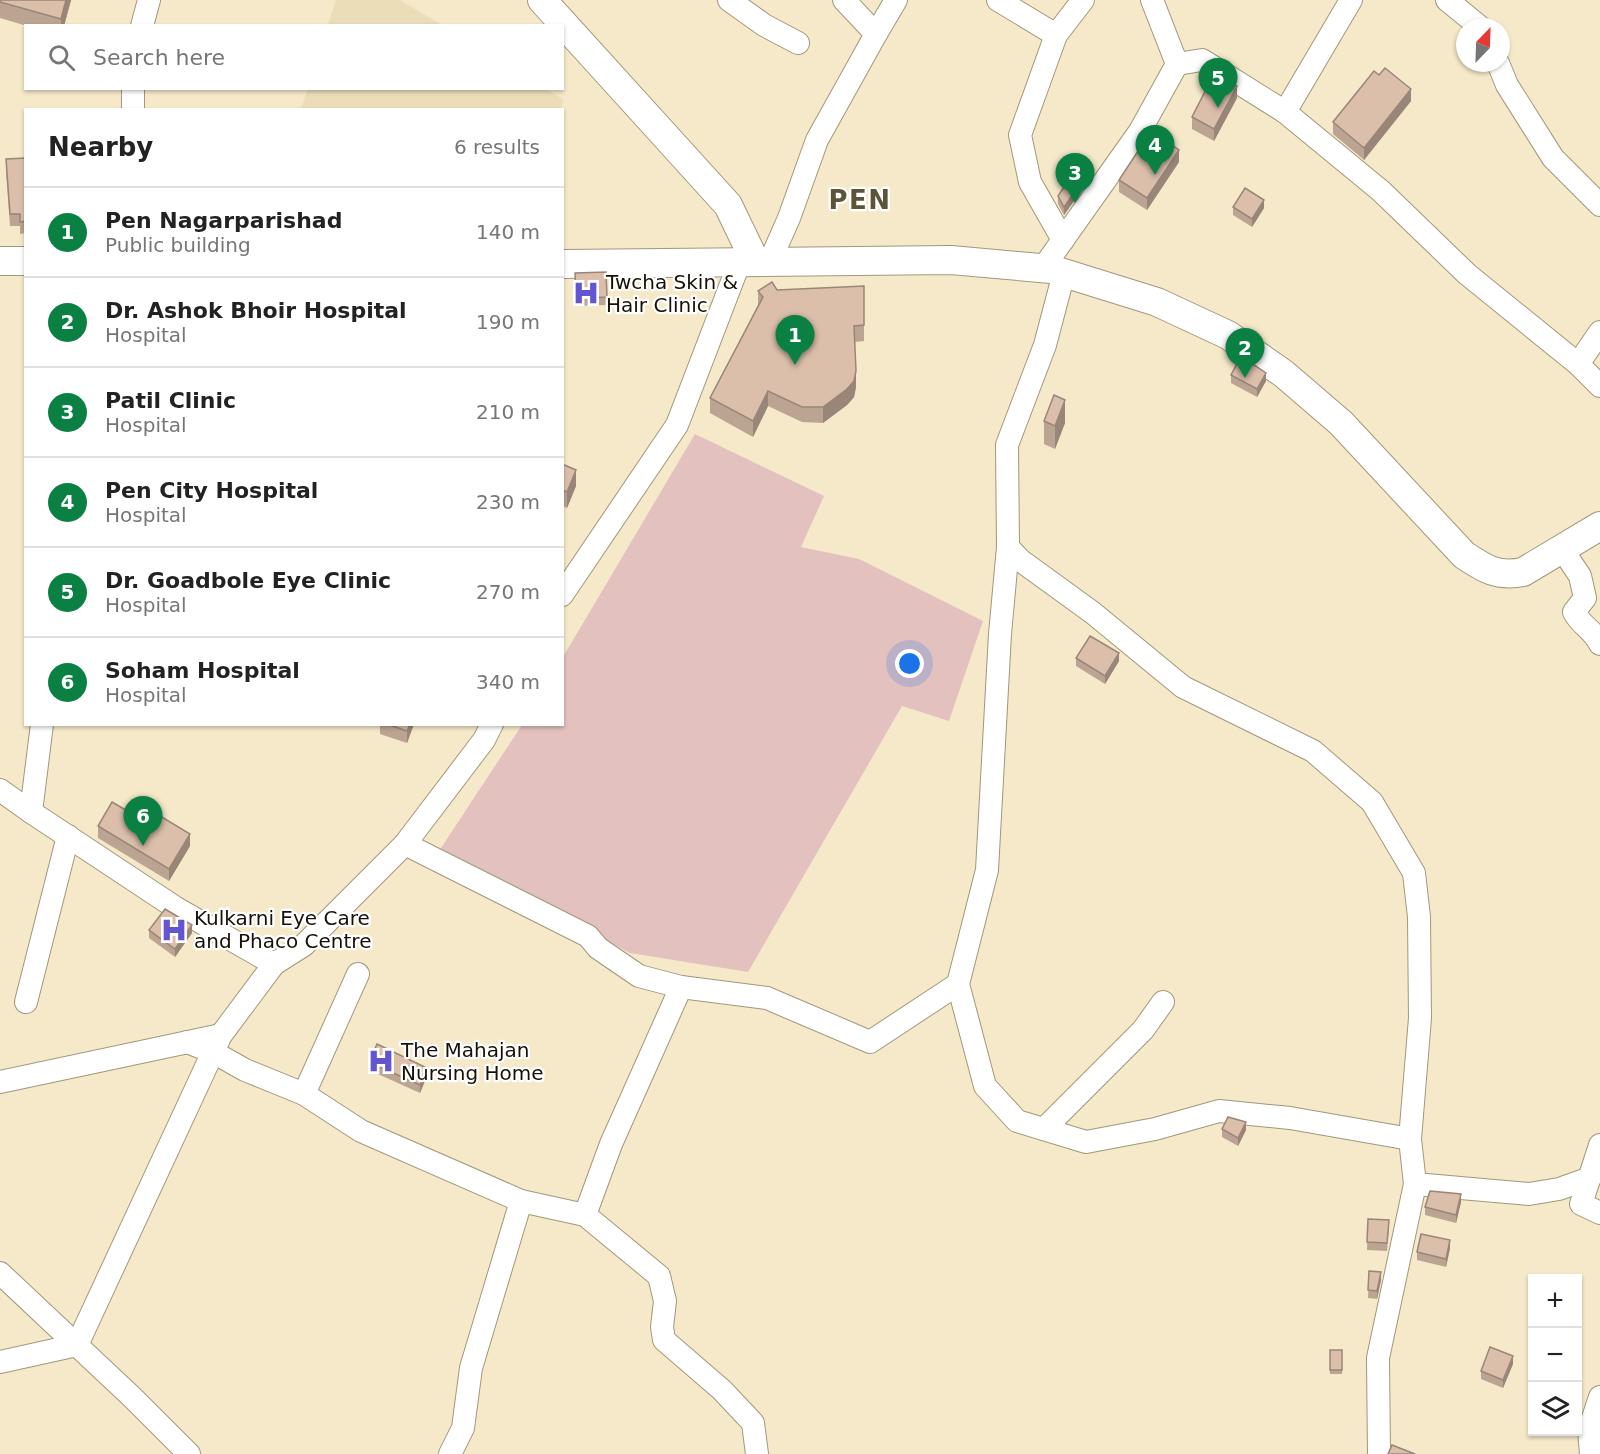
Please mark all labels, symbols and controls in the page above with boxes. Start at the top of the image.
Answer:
north arrow [1456,18,1510,72]
search box [24,24,564,90]
icon: search [45,41,78,74]
text: Search here [93,45,225,70]
pin: 5 [1198,58,1238,108]
pin: 4 [1136,126,1174,175]
text: Nearby [48,132,153,162]
text: 6 results [454,135,540,159]
pin: 3 [1056,154,1094,203]
district label: PEN [828,185,892,215]
text: Pen Nagarparishad [105,208,342,233]
text: 1 [61,220,74,244]
text: 140 m [476,220,540,244]
text: Public building [105,233,251,257]
place label: Twcha Skin & Hair Clinic [605,270,738,317]
hospital icon: Twcha Skin & Hair Clinic [571,278,601,308]
text: Dr. Ashok Bhoir Hospital [105,298,407,323]
text: 2 [61,310,74,334]
text: 190 m [476,310,540,334]
pin: 1 [776,316,814,365]
text: Hospital [105,323,187,347]
pin: 2 [1226,328,1264,378]
text: Patil Clinic [105,388,236,413]
text: 3 [61,400,74,424]
text: 210 m [476,400,540,424]
text: Hospital [105,413,187,437]
text: Pen City Hospital [105,478,318,503]
text: 4 [61,490,74,514]
text: 230 m [476,490,540,514]
text: Hospital [105,503,187,527]
text: Dr. Goadbole Eye Clinic [105,568,391,593]
text: 5 [61,580,74,604]
text: 270 m [476,580,540,604]
text: Hospital [105,593,187,617]
your location [895,649,924,678]
text: Soham Hospital [105,658,300,683]
text: 6 [61,670,74,694]
text: 340 m [476,670,540,694]
text: Hospital [105,683,187,707]
pin: 6 [124,796,162,846]
place label: Kulkarni Eye Care and Phaco Centre [194,906,371,953]
hospital icon: Kulkarni Eye Care and Phaco Centre [159,915,189,945]
place label: The Mahajan Nursing Home [400,1038,544,1085]
hospital icon: The Mahajan Nursing Home [366,1046,396,1076]
map controls [1528,1274,1582,1436]
button: + [1528,1274,1582,1328]
button: − [1528,1328,1582,1382]
button: layers [1528,1382,1582,1436]

